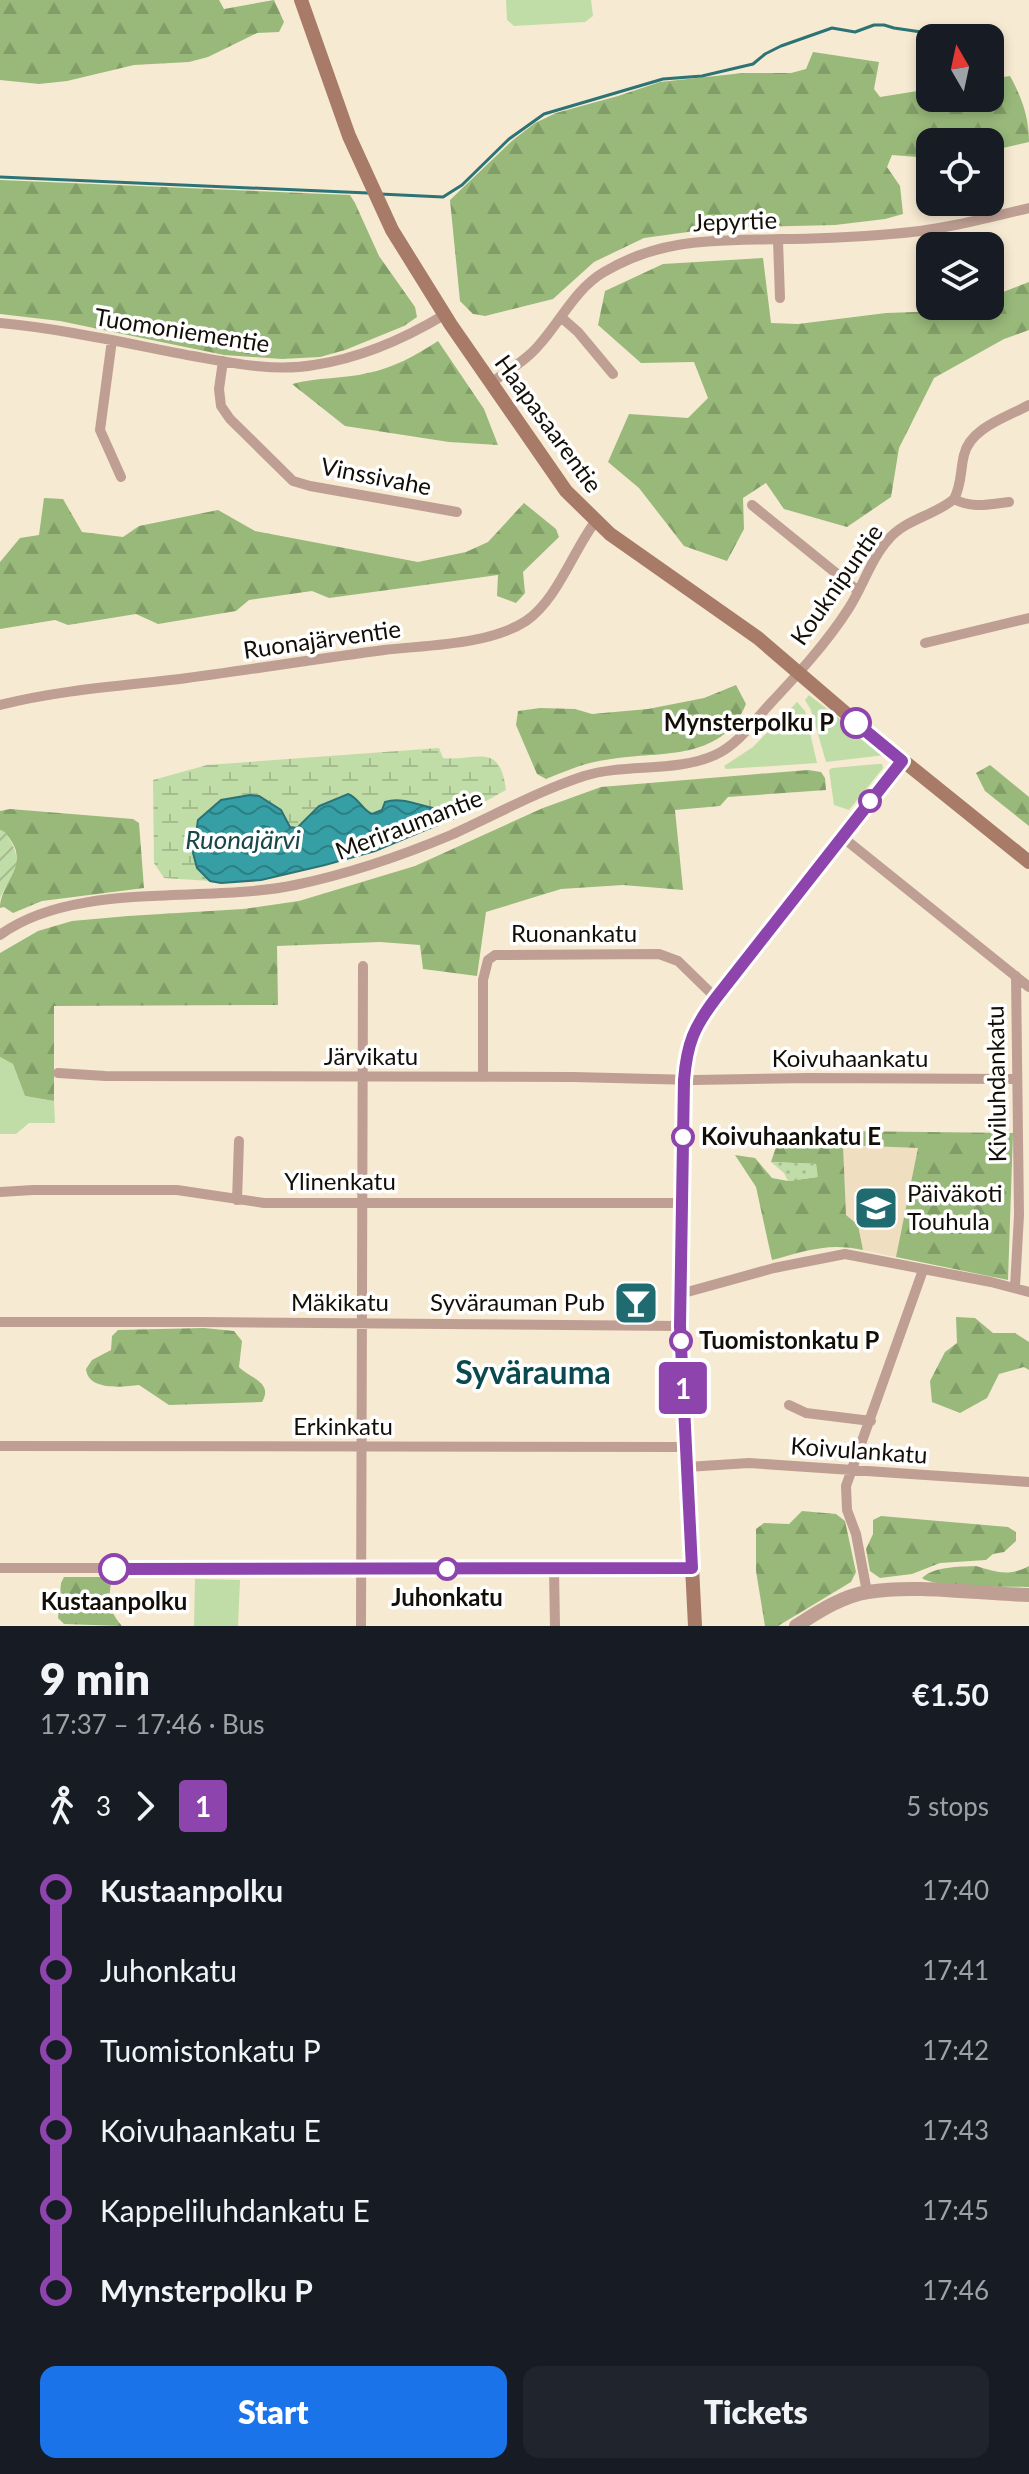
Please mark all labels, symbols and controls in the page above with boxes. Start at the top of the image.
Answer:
north arrow [916,24,1004,112]
map controls [916,24,1004,320]
button: locate [916,128,1004,216]
street label: Jepyrtie [692,205,777,236]
button: layers [916,232,1004,320]
street label: Tuomoniementie [93,301,272,358]
street label: Haapasaarentie [490,349,609,498]
street label: Vinssivahe [319,451,434,500]
street label: Kouknipuntie [784,518,888,650]
street label: Ruonajärventie [241,613,402,664]
place label: Mynsterpolku P [664,707,834,736]
marker: Mynsterpolku P [841,708,871,738]
street label: Meriraumantie [331,782,486,865]
unlabelled marker [859,790,881,812]
water label: Ruonajärvi [185,823,301,855]
street label: Ruonankatu [511,918,637,947]
street label: Kiviluhdankatu [980,1005,1011,1163]
street label: Järvikatu [324,1041,418,1070]
street label: Koivuhaankatu [772,1043,928,1072]
place label: Koivuhaankatu E [701,1121,881,1150]
marker: Koivuhaankatu E [672,1126,694,1148]
street label: Ylinenkatu [284,1166,396,1195]
place label: Päiväkoti Touhula [907,1178,1002,1235]
school or university icon: Päiväkoti Touhula [852,1184,900,1232]
bar icon: Syvärauman Pub [612,1279,660,1327]
street label: Mäkikatu [291,1287,389,1316]
place label: Syvärauman Pub [430,1287,605,1316]
place label: Tuomistonkatu P [699,1325,880,1354]
marker: Tuomistonkatu P [670,1330,692,1352]
district label: Syvärauma [455,1352,611,1391]
line badge: 1 [657,1362,709,1414]
text: 1 [675,1371,691,1405]
street label: Erkinkatu [293,1411,393,1440]
street label: Koivulankatu [790,1430,928,1469]
marker: Kustaanpolku [99,1554,129,1584]
marker: Juhonkatu [436,1558,458,1580]
place label: Juhonkatu [391,1582,503,1611]
place label: Kustaanpolku [41,1586,187,1615]
text: 9 min [40,1652,150,1704]
text: €1.50 [912,1676,989,1712]
text: 17:37 – 17:46 · Bus [40,1708,264,1740]
icon: walk [40,1784,84,1828]
icon: forward [123,1784,167,1828]
text: 1 [195,1789,211,1823]
text: 3 [96,1790,111,1822]
text: 5 stops [906,1790,989,1822]
text: Kustaanpolku [100,1872,283,1908]
text: 17:40 [922,1874,989,1906]
text: Juhonkatu [100,1952,237,1988]
text: 17:41 [922,1954,989,1986]
text: Tuomistonkatu P [100,2032,321,2068]
text: 17:42 [922,2034,989,2066]
text: Koivuhaankatu E [100,2112,321,2148]
text: 17:43 [922,2114,989,2146]
text: Kappeliluhdankatu E [100,2192,370,2228]
text: 17:45 [922,2194,989,2226]
text: Mynsterpolku P [100,2272,313,2308]
text: 17:46 [922,2274,989,2306]
button: Start [40,2366,507,2458]
button: Tickets [523,2366,989,2458]

